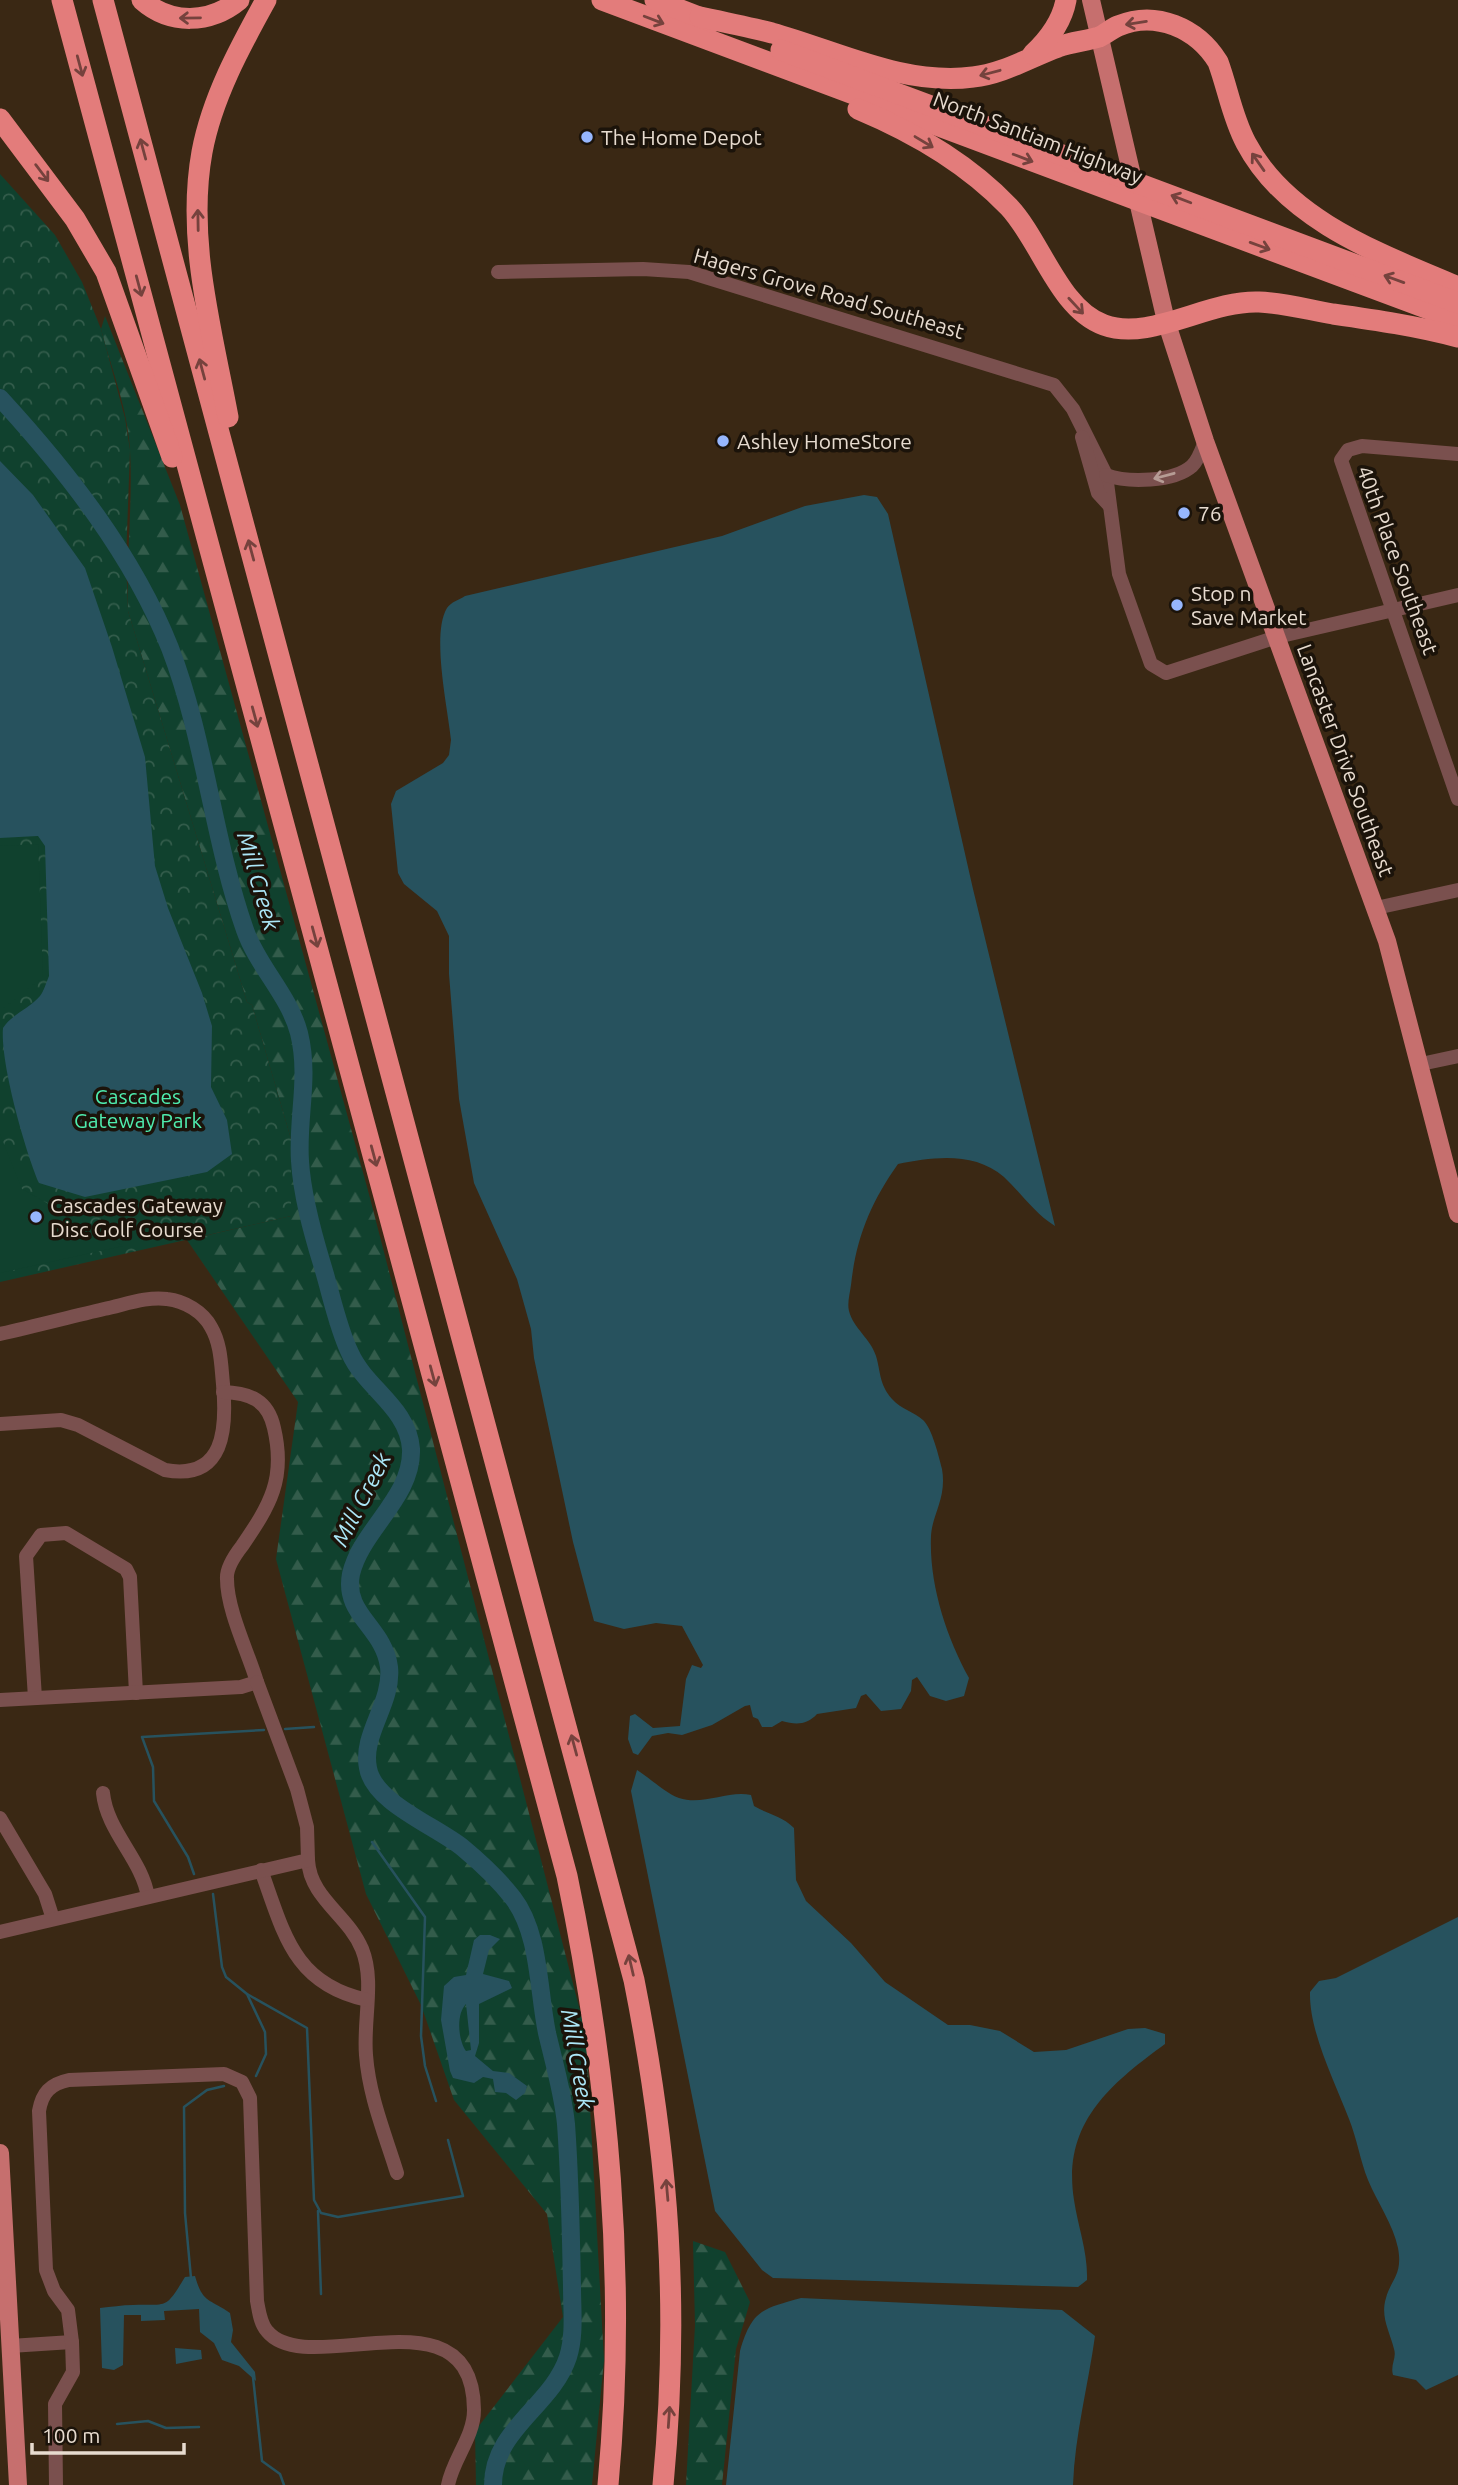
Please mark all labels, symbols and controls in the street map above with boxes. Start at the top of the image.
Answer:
one-way arrow [179,11,202,24]
one-way arrow [643,15,665,27]
one-way arrow [1125,16,1148,29]
one-way arrow [74,54,87,77]
one-way arrow [979,68,1001,81]
street label: North Santiam Highway [930,86,1146,188]
place label: The Home Depot [601,125,762,149]
marker: The Home Depot [579,129,595,145]
one-way arrow [913,136,933,150]
one-way arrow [136,139,149,161]
one-way arrow [1012,152,1034,165]
one-way arrow [1251,152,1265,172]
one-way arrow [34,163,49,182]
one-way arrow [1171,192,1192,204]
one-way arrow [191,209,205,232]
one-way arrow [1248,241,1270,253]
street label: Hagers Grove Road Southeast [691,243,967,343]
one-way arrow [1383,272,1405,284]
one-way arrow [133,274,146,296]
one-way arrow [1068,297,1085,314]
one-way arrow [195,358,208,381]
place label: Ashley HomeStore [737,429,912,453]
marker: Ashley HomeStore [715,433,731,449]
street label: 40th Place Southeast [1353,462,1443,658]
one-way arrow [1153,470,1175,483]
place label: 76 [1198,501,1222,525]
marker: 76 [1176,505,1192,521]
one-way arrow [244,539,257,562]
place label: Stop n Save Market [1191,581,1307,629]
marker: Stop n Save Market [1169,597,1185,613]
street label: Lancaster Drive Southeast [1293,641,1399,879]
one-way arrow [250,706,263,728]
water label: Mill Creek [233,829,285,933]
one-way arrow [309,925,322,947]
park label: Cascades Gateway Park [74,1084,203,1132]
one-way arrow [368,1144,381,1167]
place label: Cascades Gateway Disc Golf Course [50,1193,223,1241]
marker: Cascades Gateway Disc Golf Course [28,1209,44,1225]
one-way arrow [428,1365,441,1387]
water label: Mill Creek [327,1448,395,1550]
one-way arrow [566,1734,579,1756]
one-way arrow [624,1954,637,1977]
water label: Mill Creek [557,2007,599,2111]
one-way arrow [660,2179,673,2202]
one-way arrow [663,2406,676,2429]
scale bar [32,2412,184,2456]
text: 100 m [42,2423,100,2447]

